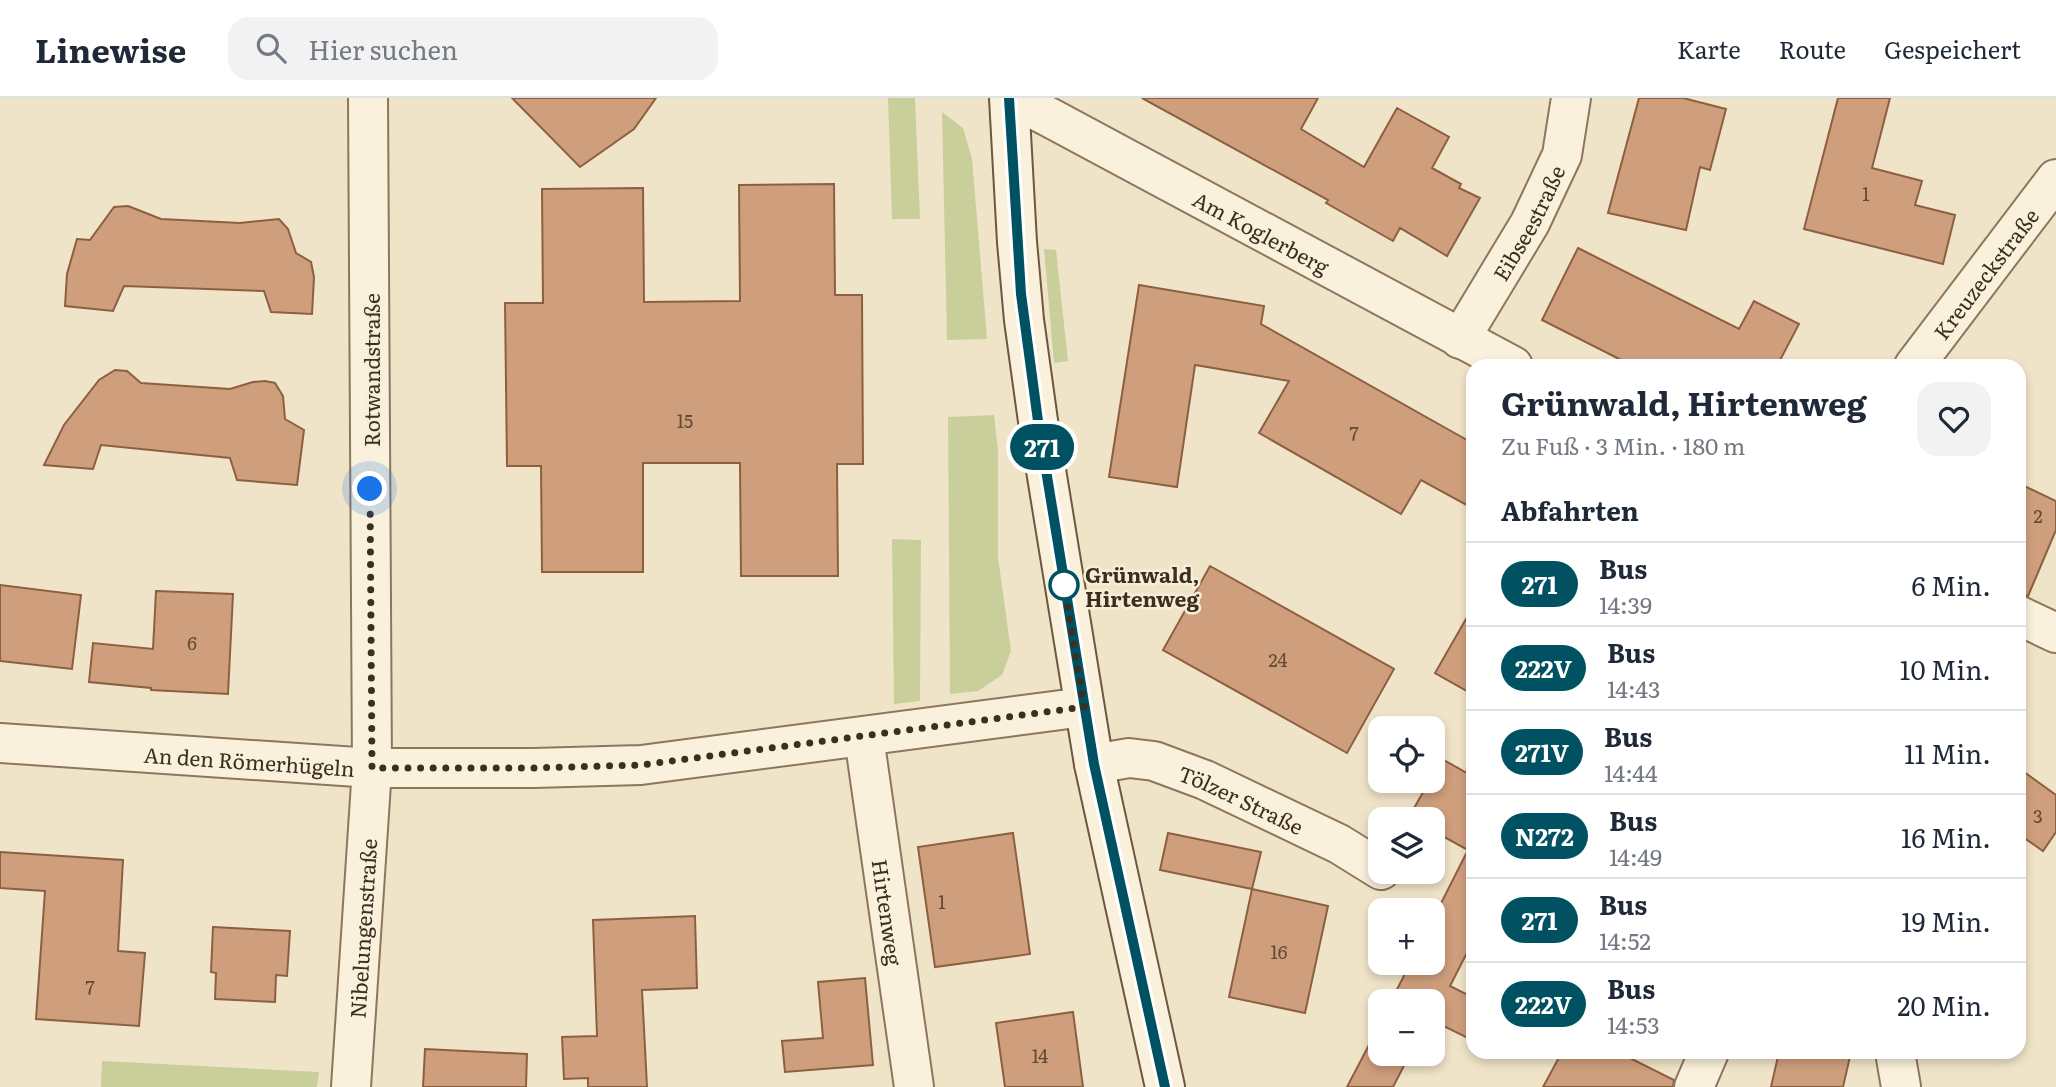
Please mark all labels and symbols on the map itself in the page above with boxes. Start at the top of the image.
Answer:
street label: Eibseestraße [1484,159,1571,286]
house number: 1 [1862,180,1870,207]
street label: Am Koglerberg [1188,182,1336,281]
street label: Kreuzeckstraße [1925,201,2045,345]
street label: Rotwandstraße [355,293,386,447]
house number: 15 [677,407,693,434]
house number: 7 [1349,419,1359,446]
line badge: 271 [1002,424,1082,470]
your location [352,471,387,506]
house number: 2 [2033,502,2043,529]
place label: Grünwald, Hirtenweg [1085,558,1199,613]
marker: Grünwald, Hirtenweg [1049,570,1079,600]
house number: 6 [187,629,197,656]
house number: 24 [1268,646,1288,673]
street label: An den Römerhügeln [143,737,356,782]
street label: Tölzer Straße [1175,756,1310,841]
house number: 3 [2033,802,2043,829]
street label: Nibelungenstraße [340,837,383,1019]
street label: Hirtenweg [866,857,912,968]
house number: 1 [938,888,946,915]
house number: 16 [1271,938,1288,965]
house number: 7 [85,973,95,1000]
house number: 14 [1032,1042,1048,1069]

